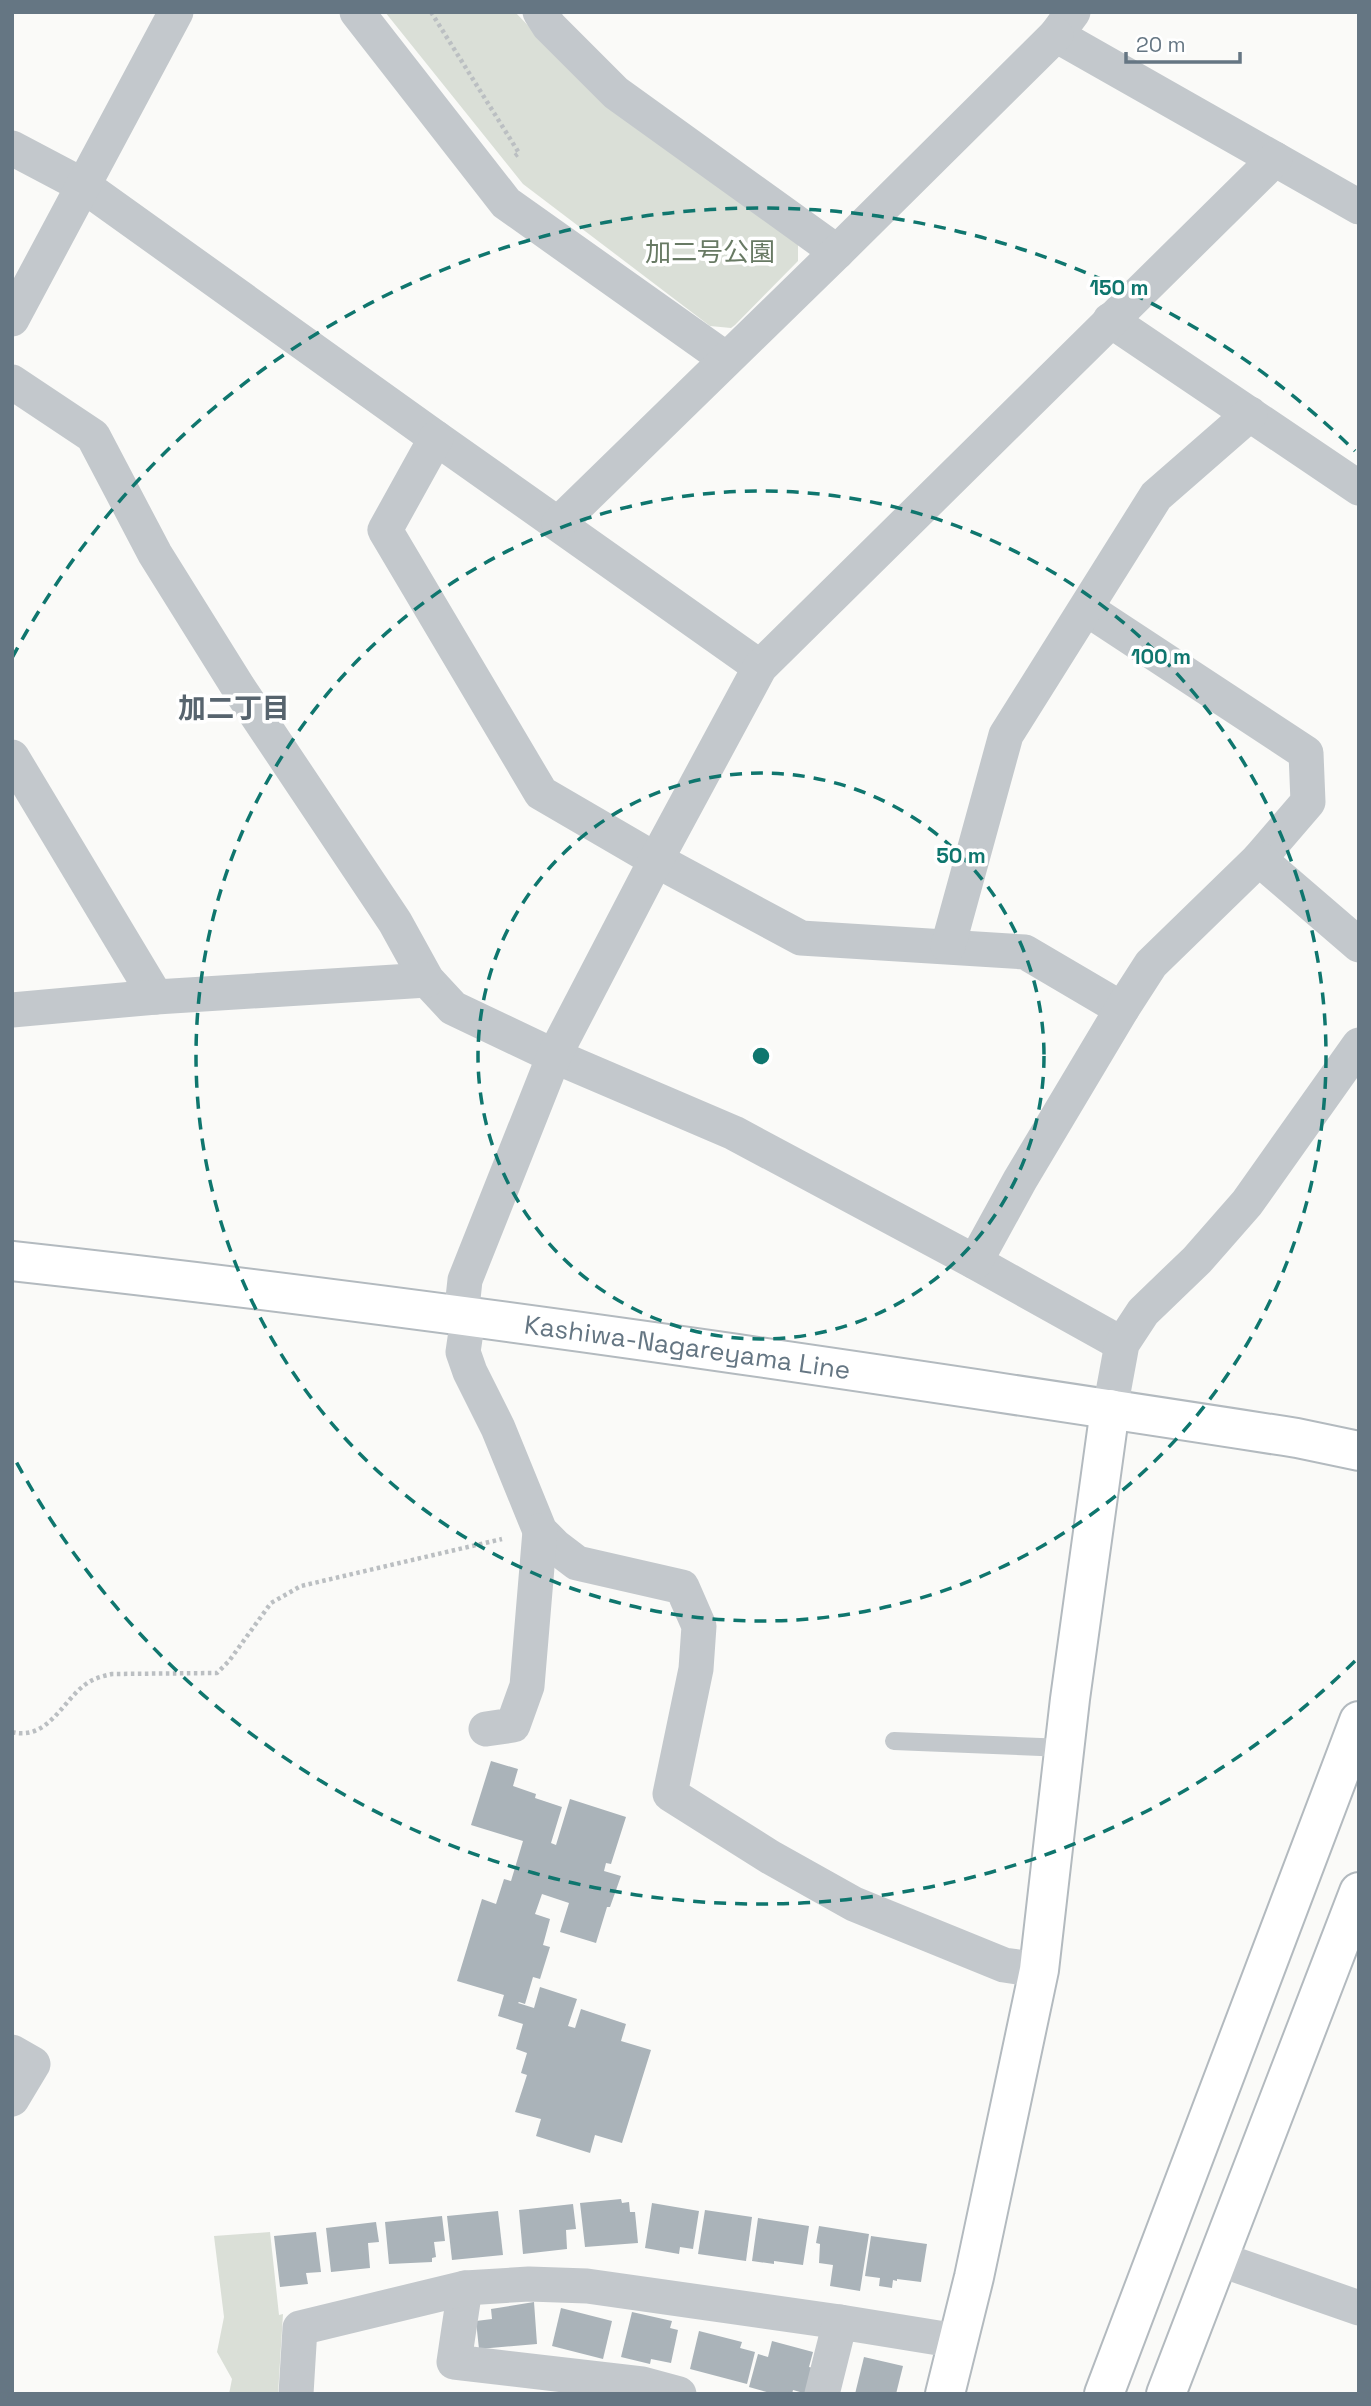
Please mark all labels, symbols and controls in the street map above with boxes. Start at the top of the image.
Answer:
scale bar [1126,21,1240,65]
text: 20 m [1136,31,1186,58]
park label: 加二号公園 [645,235,775,269]
text: 150 m [1090,274,1148,301]
text: 100 m [1131,643,1191,670]
district label: 加二丁目 [178,690,290,726]
text: 50 m [936,842,986,869]
centre of rings [749,1044,773,1068]
street label: Kashiwa-Nagareyama Line [522,1307,853,1387]

